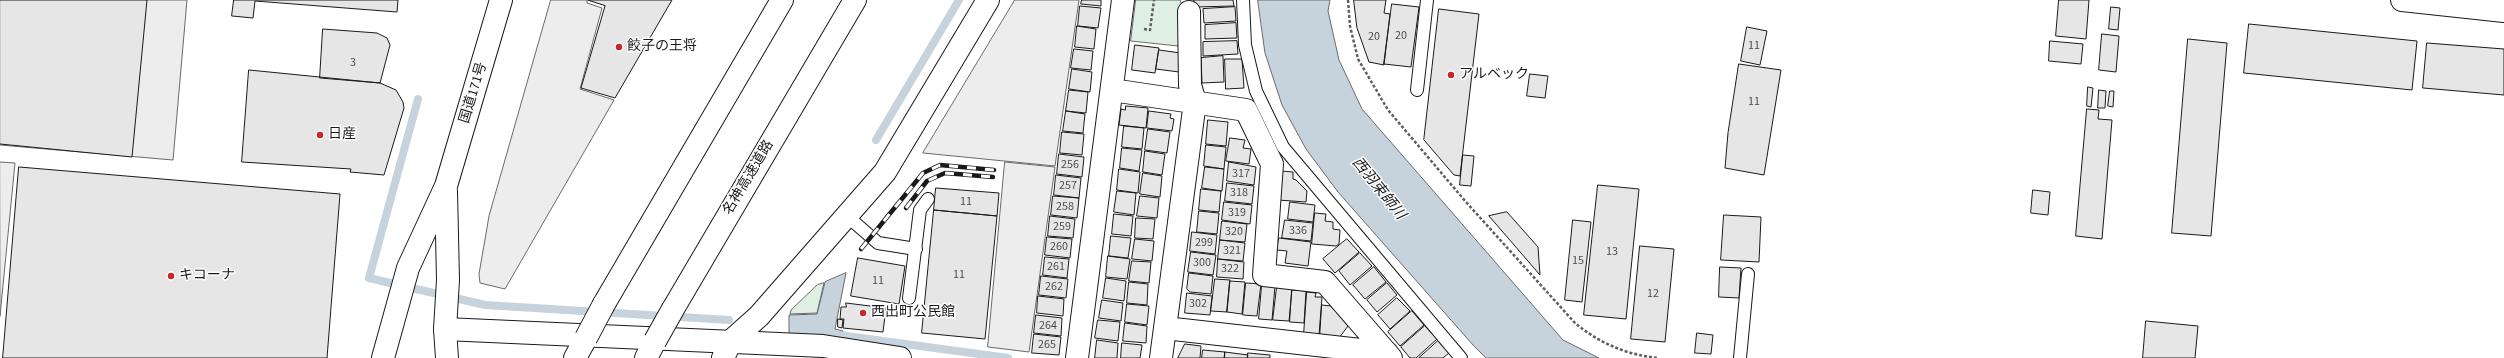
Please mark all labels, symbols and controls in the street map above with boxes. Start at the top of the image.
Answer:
house number: 20 [1395,29,1407,43]
house number: 20 [1368,30,1380,44]
place label: 餃子の王将 [627,39,697,55]
house number: 11 [1748,39,1760,53]
marker: 餃子の王将 [614,42,624,52]
house number: 3 [350,56,356,70]
street label: 国道171号 [457,60,491,126]
place label: アルベック [1459,67,1529,83]
marker: アルベック [1446,70,1456,80]
house number: 11 [1748,95,1760,109]
place label: 日産 [328,127,356,143]
marker: 日産 [315,130,325,140]
street label: 名神高速道路 [720,138,778,218]
water label: 西羽束師川 [1347,154,1409,224]
house number: 256 [1061,158,1079,172]
house number: 317 [1232,167,1250,181]
house number: 257 [1059,179,1077,193]
house number: 318 [1230,186,1248,200]
house number: 11 [960,195,972,209]
house number: 258 [1056,200,1074,214]
house number: 319 [1228,206,1246,220]
house number: 259 [1053,220,1071,234]
house number: 336 [1289,224,1307,238]
house number: 320 [1225,225,1243,239]
house number: 299 [1195,236,1213,250]
house number: 260 [1050,240,1068,254]
house number: 321 [1223,244,1241,258]
house number: 13 [1606,245,1618,259]
house number: 15 [1572,254,1584,268]
house number: 300 [1193,256,1211,270]
house number: 261 [1047,260,1065,274]
house number: 322 [1221,262,1239,276]
place label: キコーナ [179,268,235,284]
house number: 11 [953,268,965,282]
marker: キコーナ [166,271,176,281]
house number: 11 [872,274,884,288]
house number: 262 [1045,280,1063,294]
house number: 12 [1647,287,1659,301]
house number: 302 [1189,297,1207,311]
place label: 西出町公民館 [871,305,955,321]
marker: 西出町公民館 [858,308,868,318]
house number: 264 [1039,319,1057,333]
house number: 265 [1038,338,1056,352]

